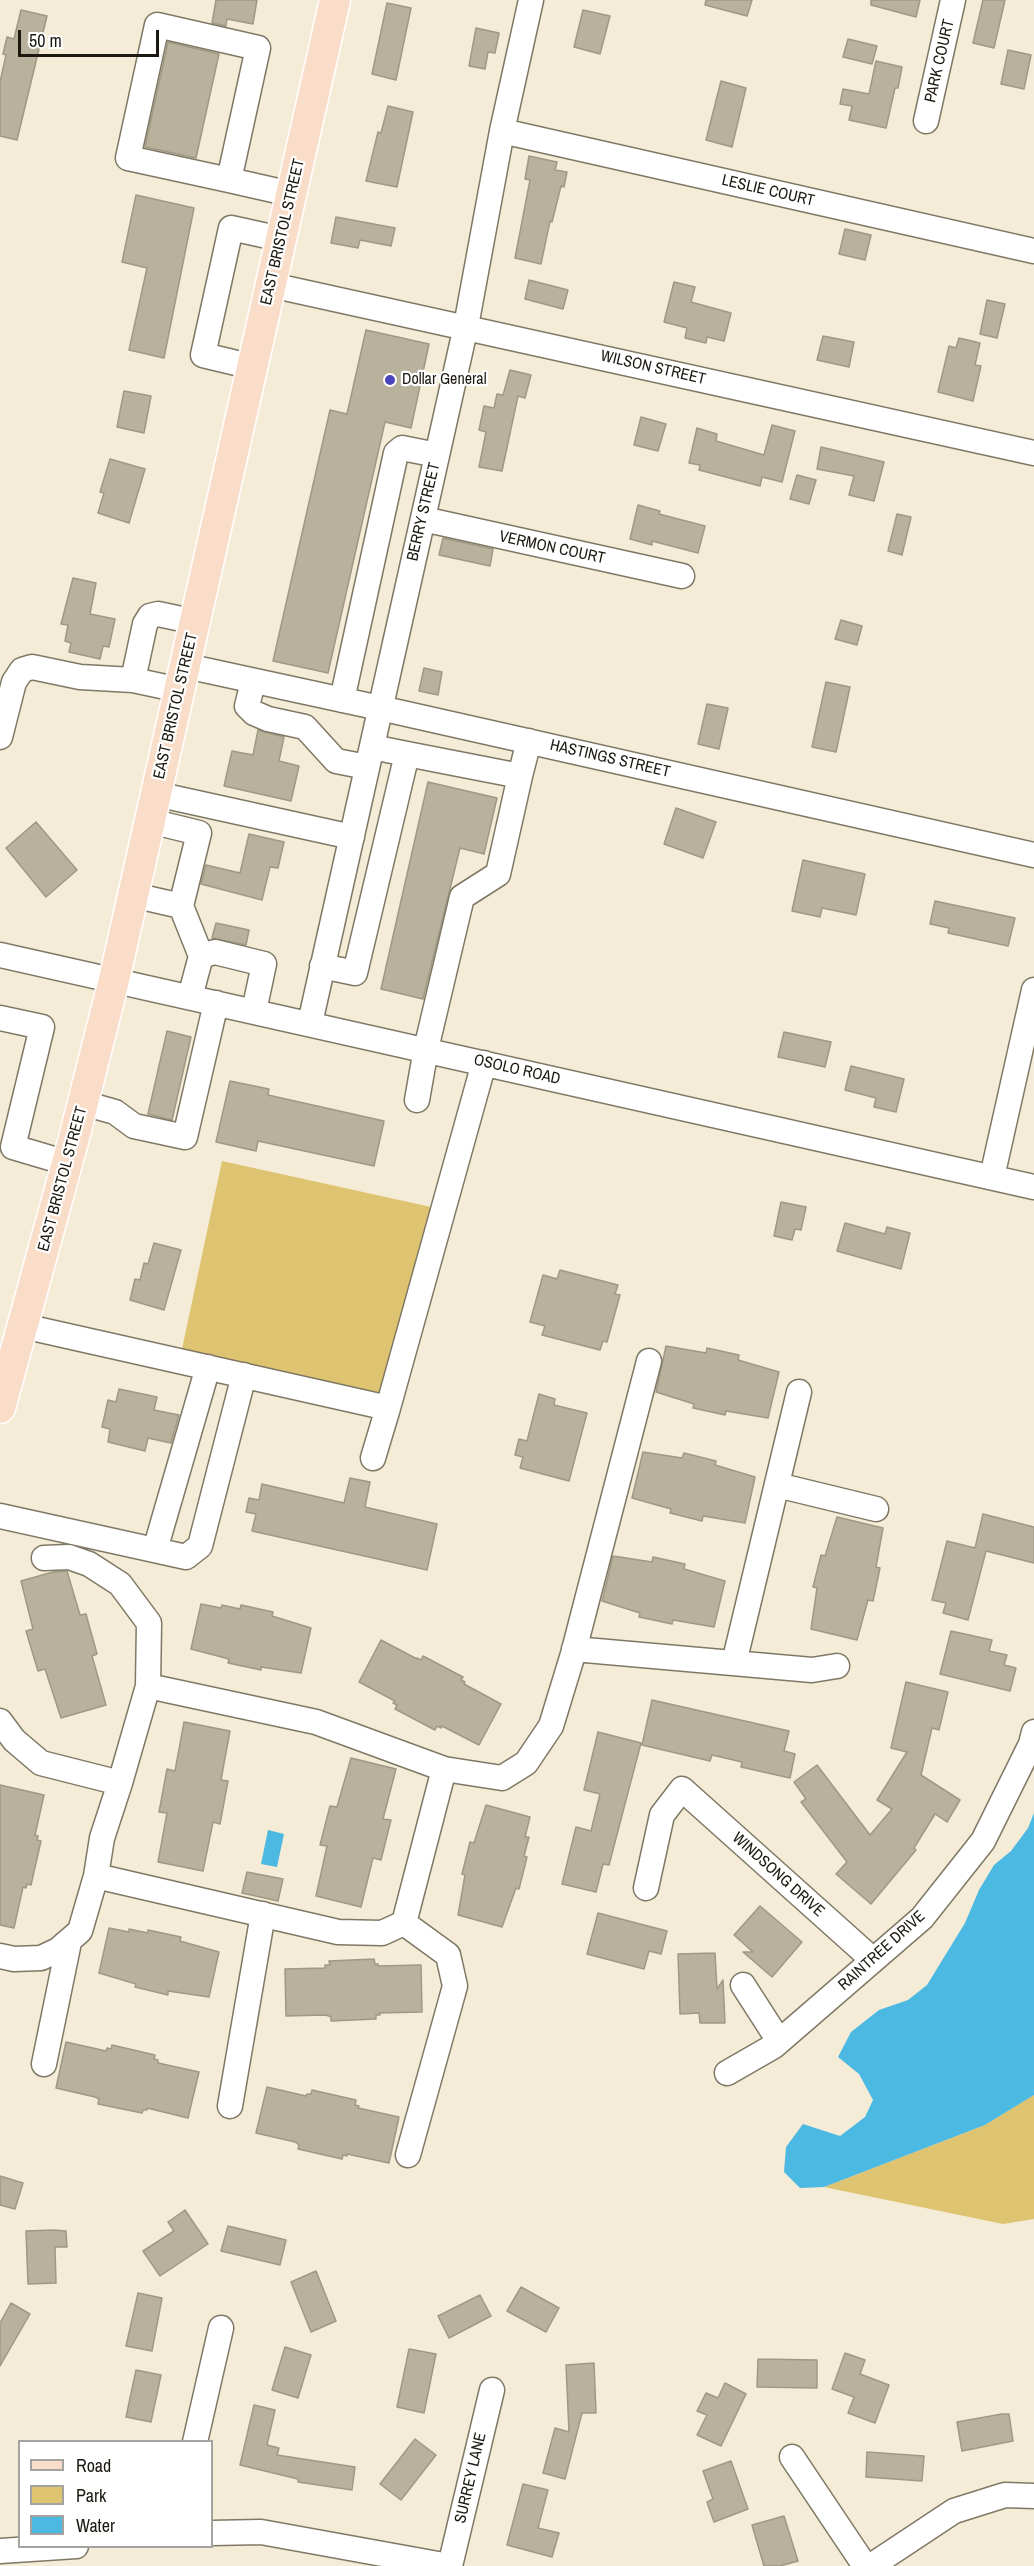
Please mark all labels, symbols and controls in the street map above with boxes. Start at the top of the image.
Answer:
scale bar [21,18,162,56]
street label: PARK COURT [921,18,959,104]
text: 50 m [29,28,62,53]
street label: EAST BRISTOL STREET [257,157,309,307]
street label: LESLIE COURT [720,171,816,211]
street label: WILSON STREET [599,347,707,389]
place label: Dollar General [402,370,487,390]
marker: Dollar General [383,373,397,387]
street label: BERRY STREET [403,461,445,563]
street label: VERMON COURT [497,527,607,569]
street label: EAST BRISTOL STREET [150,631,202,781]
street label: HASTINGS STREET [548,736,672,782]
street label: OSOLO ROAD [472,1051,562,1089]
street label: EAST BRISTOL STREET [34,1104,92,1254]
street label: WINDSONG DRIVE [728,1829,828,1921]
street label: RAINTREE DRIVE [835,1907,929,1995]
street label: SURREY LANE [451,2431,491,2525]
legend [18,2440,213,2548]
text: Road [76,2453,111,2478]
text: Park [76,2483,106,2508]
text: Water [76,2513,115,2538]

